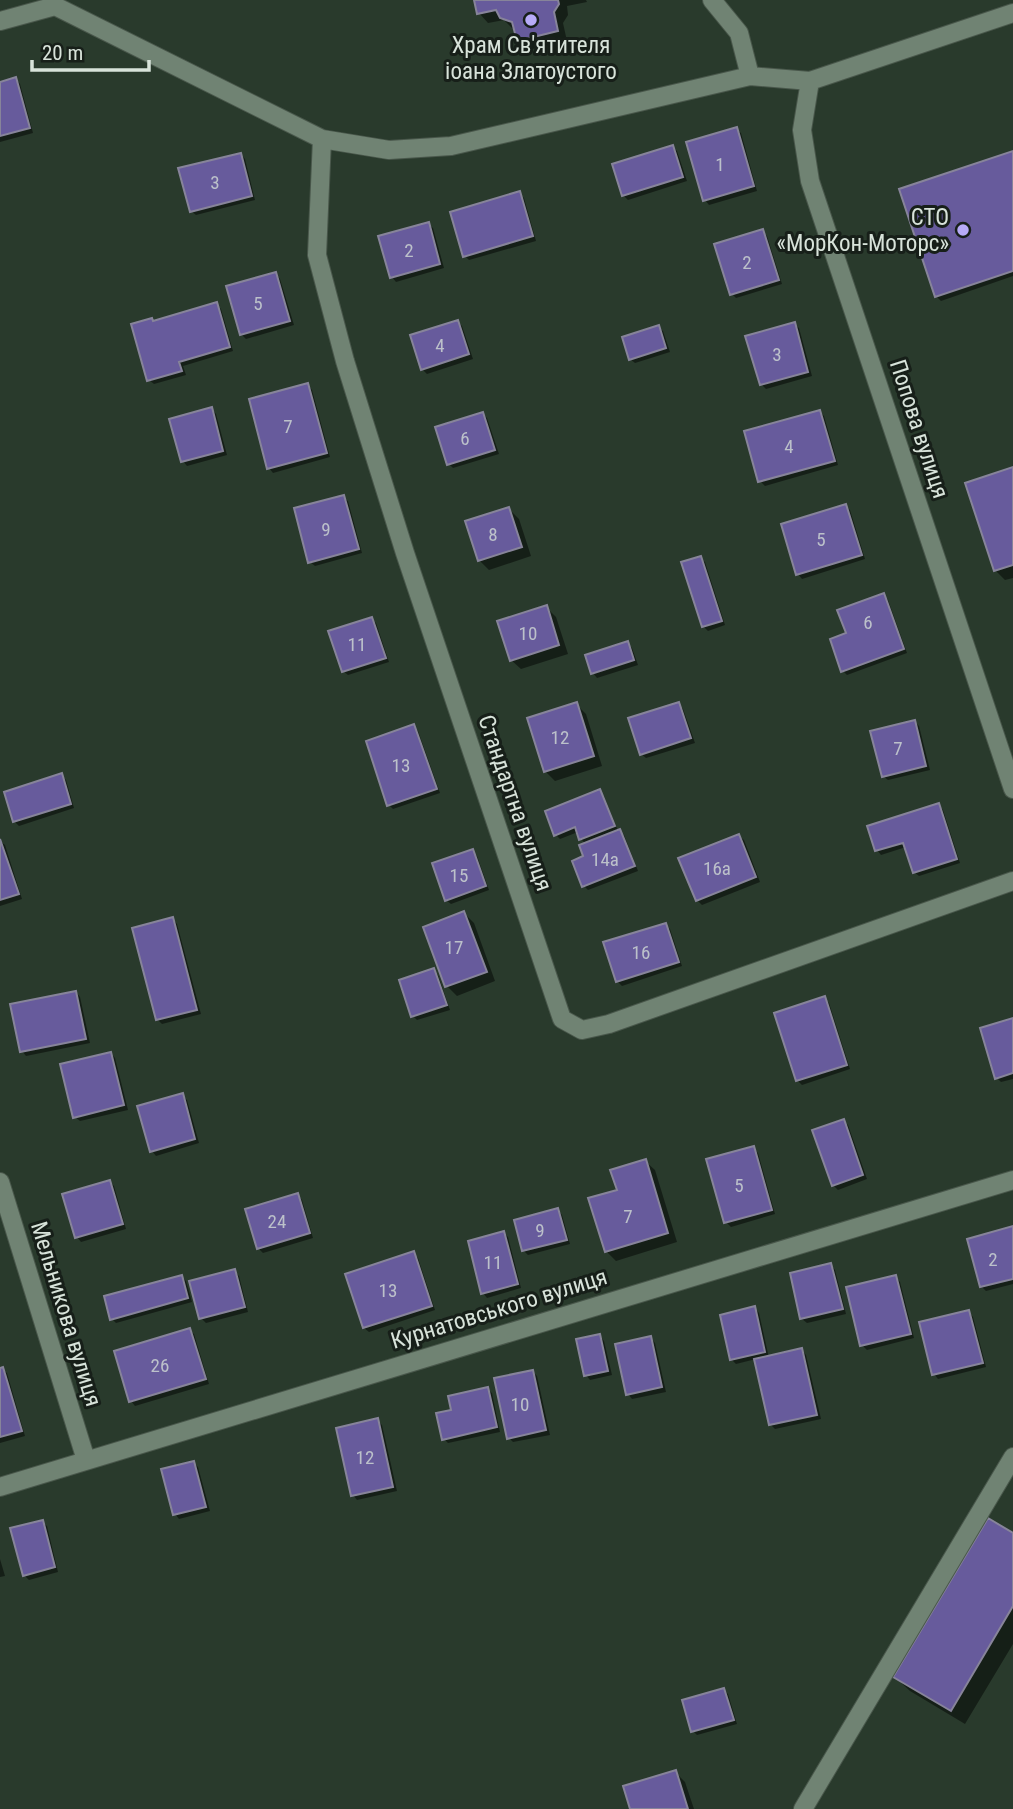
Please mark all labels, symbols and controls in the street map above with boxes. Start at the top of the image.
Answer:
marker: Храм Св'ятителя іоана Златоустого [523,12,539,28]
scale bar [32,28,149,72]
place label: Храм Св'ятителя іоана Златоустого [445,32,617,85]
text: 20 m [42,41,83,65]
house number: 1 [715,153,725,176]
house number: 3 [210,171,220,194]
place label: СТО «МорКон-Моторс» [776,204,949,257]
marker: СТО «МорКон-Моторс» [955,222,971,238]
house number: 2 [404,239,414,262]
house number: 2 [742,251,752,274]
house number: 5 [253,292,263,315]
house number: 4 [435,334,445,357]
house number: 3 [772,343,782,366]
street label: Попова вулиця [884,356,954,502]
house number: 7 [283,415,293,438]
house number: 6 [460,427,470,450]
house number: 4 [784,435,794,458]
house number: 9 [321,518,331,541]
house number: 8 [488,523,498,546]
house number: 5 [816,528,826,551]
house number: 6 [863,611,873,634]
house number: 10 [519,622,537,645]
house number: 11 [348,633,366,656]
street label: Стандартна вулиця [472,711,558,895]
house number: 12 [551,726,569,749]
house number: 7 [893,737,903,760]
house number: 13 [392,754,410,777]
house number: 14а [591,848,619,871]
house number: 16а [703,857,731,880]
house number: 15 [450,864,468,887]
house number: 17 [445,936,463,959]
house number: 16 [632,941,650,964]
house number: 5 [734,1174,744,1197]
house number: 7 [623,1205,633,1228]
house number: 24 [268,1210,286,1233]
street label: Мельникова вулиця [25,1218,107,1410]
house number: 9 [535,1219,545,1242]
house number: 2 [988,1248,998,1271]
house number: 11 [484,1251,502,1274]
street label: Курнатовського вулиця [388,1263,610,1355]
house number: 13 [379,1279,397,1302]
house number: 26 [151,1354,169,1377]
house number: 10 [511,1393,529,1416]
house number: 12 [356,1446,374,1469]

